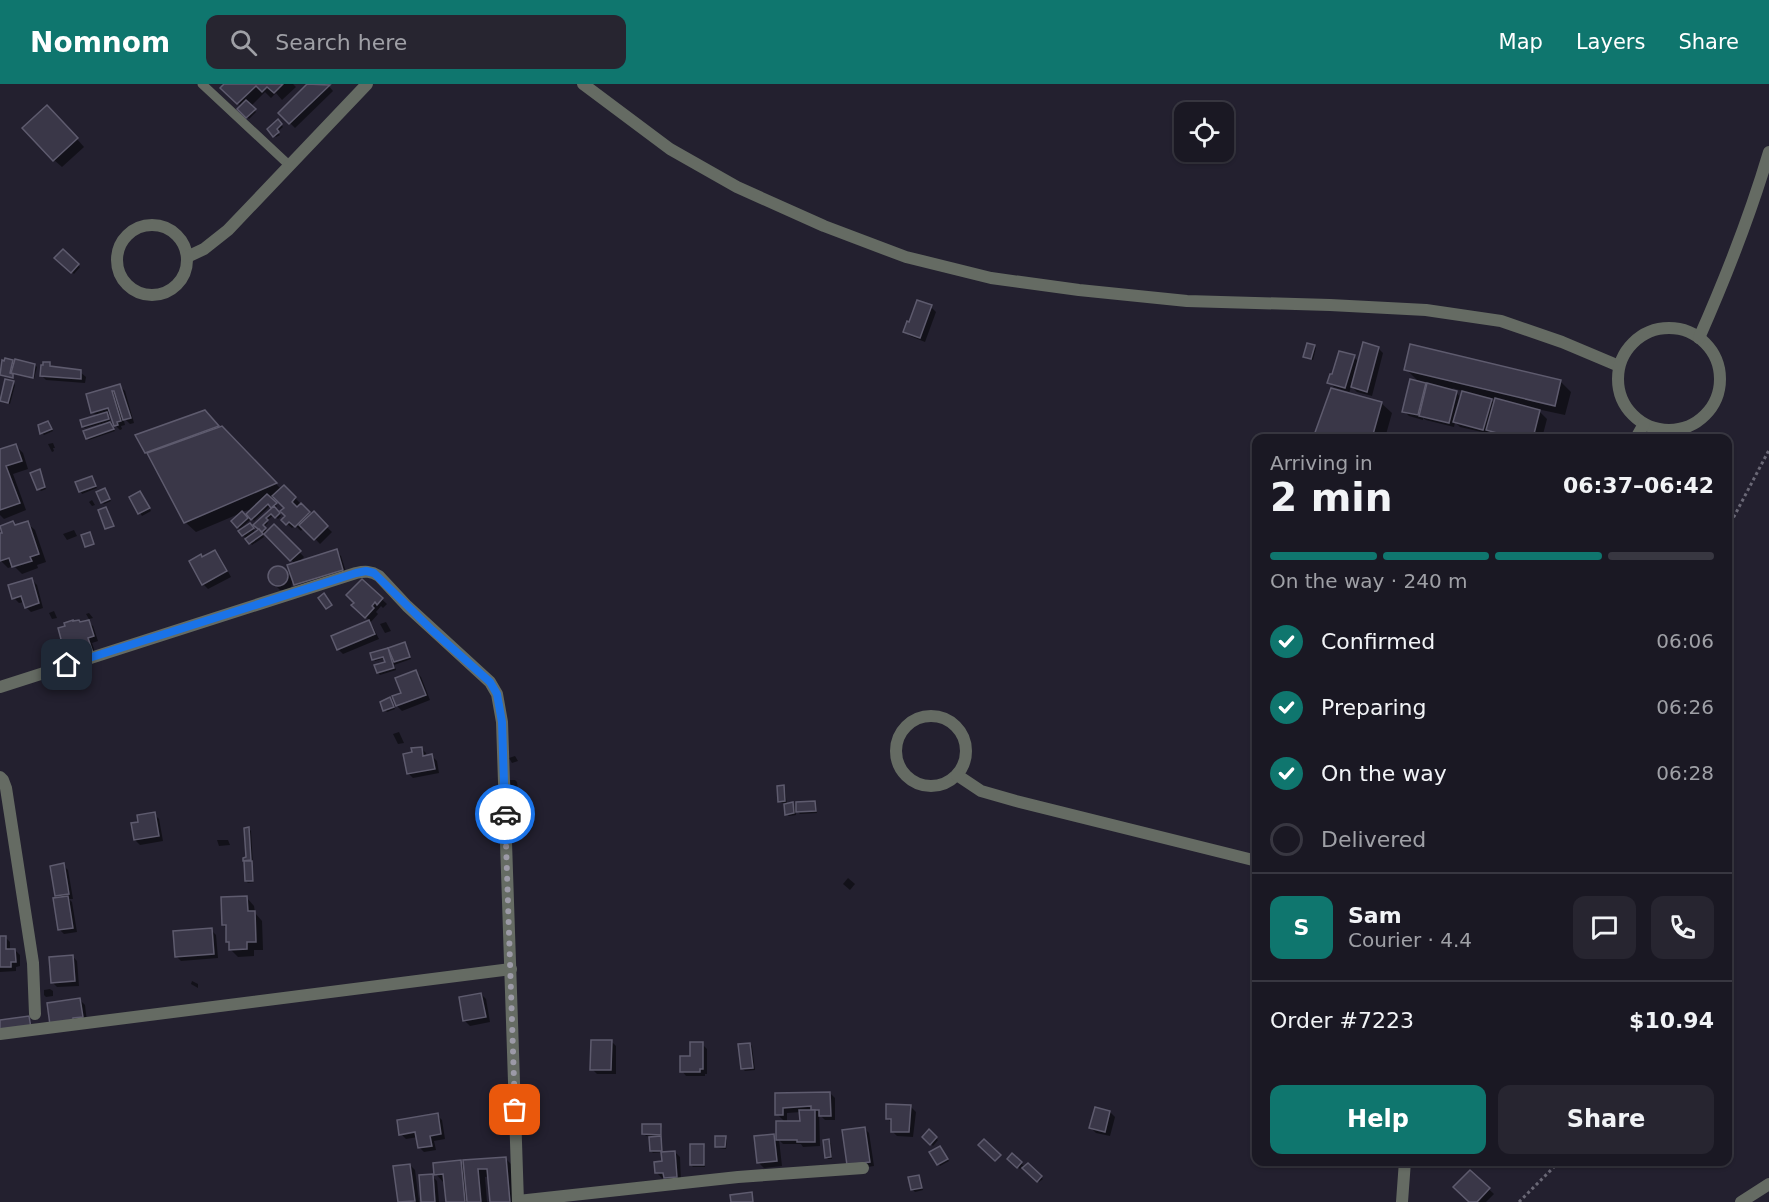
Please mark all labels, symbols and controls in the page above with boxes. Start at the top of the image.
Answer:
search box [206,15,626,69]
text: Nomnom [30,26,170,59]
icon: search [227,26,260,59]
text: Search here [275,30,407,55]
text: Map [1499,30,1543,54]
text: Layers [1576,30,1645,54]
text: Share [1678,30,1739,54]
map controls [1174,102,1234,162]
button: locate [1174,102,1234,162]
text: Arriving in [1270,451,1373,475]
text: 06:37–06:42 [1563,473,1714,498]
text: 2 min [1270,475,1392,520]
text: On the way · 240 m [1270,569,1468,593]
icon: check [1270,625,1303,658]
text: Confirmed [1321,629,1435,654]
text: 06:06 [1656,629,1714,653]
pin [41,639,92,690]
icon: home [50,648,83,681]
icon: check [1270,691,1303,724]
text: Preparing [1321,695,1427,720]
text: 06:26 [1656,695,1714,719]
icon: check [1270,757,1303,790]
text: On the way [1321,761,1447,786]
text: 06:28 [1656,761,1714,785]
courier [475,784,535,844]
icon: car [489,798,522,831]
text: Delivered [1321,827,1426,852]
button: chat [1573,896,1636,959]
button: phone [1651,896,1714,959]
text: Sam [1348,903,1402,928]
text: S [1294,915,1309,940]
text: Courier · 4.4 [1348,928,1472,952]
text: Order #7223 [1270,1008,1414,1033]
text: $10.94 [1629,1008,1714,1033]
pin [489,1084,540,1135]
button: Help [1270,1085,1486,1154]
button: Share [1498,1085,1714,1154]
icon: bag [498,1093,531,1126]

